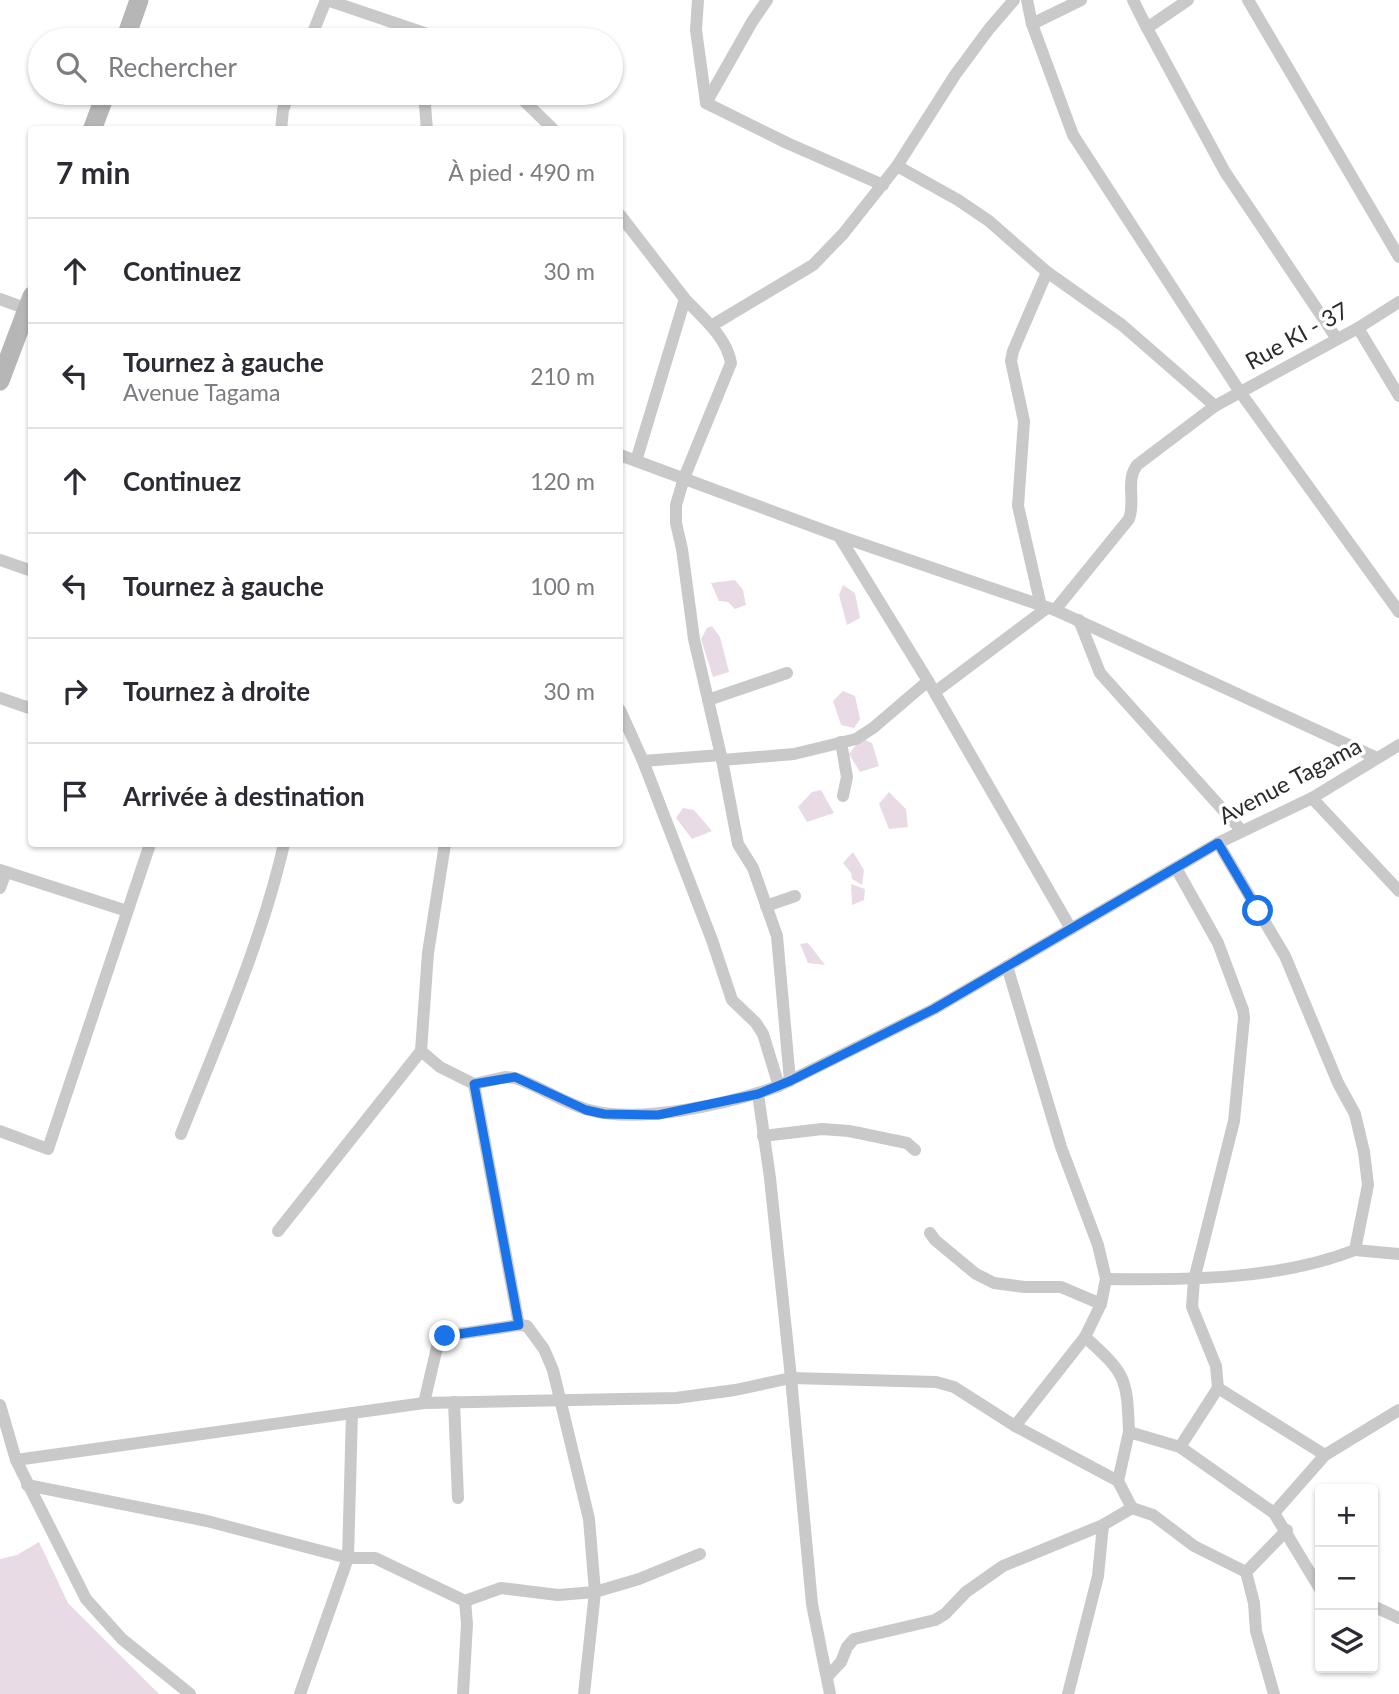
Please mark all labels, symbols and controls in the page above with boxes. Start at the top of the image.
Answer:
search box [28,28,623,105]
icon: search [52,48,90,86]
text: Rechercher [108,51,237,83]
text: 7 min [56,154,130,190]
text: À pied · 490 m [448,158,595,186]
icon: ahead [56,252,94,290]
text: Continuez [123,255,241,287]
text: 30 m [544,257,595,285]
street label: Rue KI - 37 [1240,295,1353,375]
text: Tournez à gauche [123,346,324,378]
icon: left [56,357,94,395]
text: 210 m [530,362,595,390]
text: Avenue Tagama [123,378,280,406]
icon: ahead [56,462,94,500]
text: Continuez [123,465,241,497]
text: 120 m [530,467,595,495]
icon: left [56,567,94,605]
text: Tournez à gauche [123,570,324,602]
text: 100 m [530,572,595,600]
icon: right [56,672,94,710]
text: Tournez à droite [123,675,310,707]
text: 30 m [544,677,595,705]
street label: Avenue Tagama [1213,731,1366,829]
icon: arrive [56,777,94,815]
text: Arrivée à destination [123,780,365,812]
route start [1242,895,1273,926]
route end [429,1320,460,1351]
map controls [1315,1484,1378,1673]
button: + [1315,1484,1378,1547]
button: − [1315,1547,1378,1610]
button: layers [1315,1610,1378,1673]

